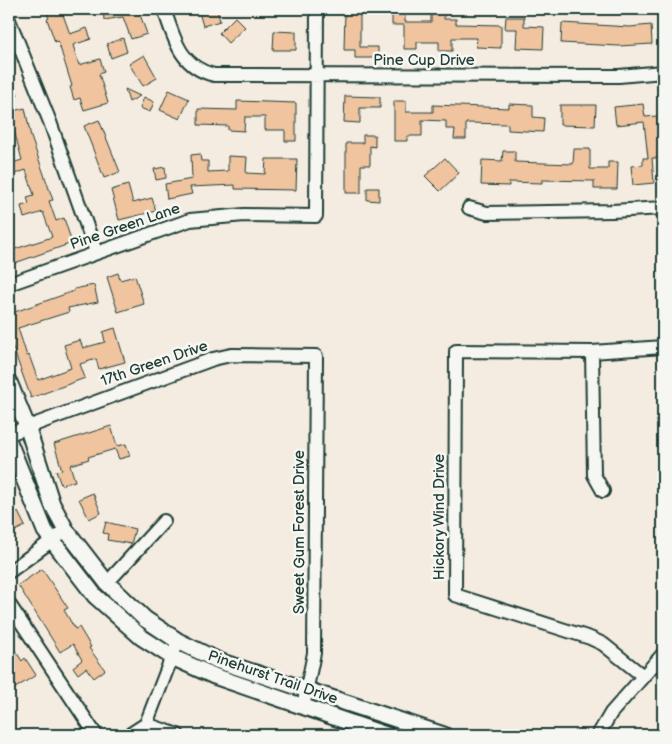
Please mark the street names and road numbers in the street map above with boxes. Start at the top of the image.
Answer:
street label: Pine Cup Drive [373,51,475,70]
street label: Pine Green Lane [68,199,183,254]
street label: 17th Green Drive [98,336,210,391]
street label: Sweet Gum Forest Drive [290,450,309,614]
street label: Hickory Wind Drive [430,454,449,580]
street label: Pinehurst Trail Drive [205,646,340,709]

